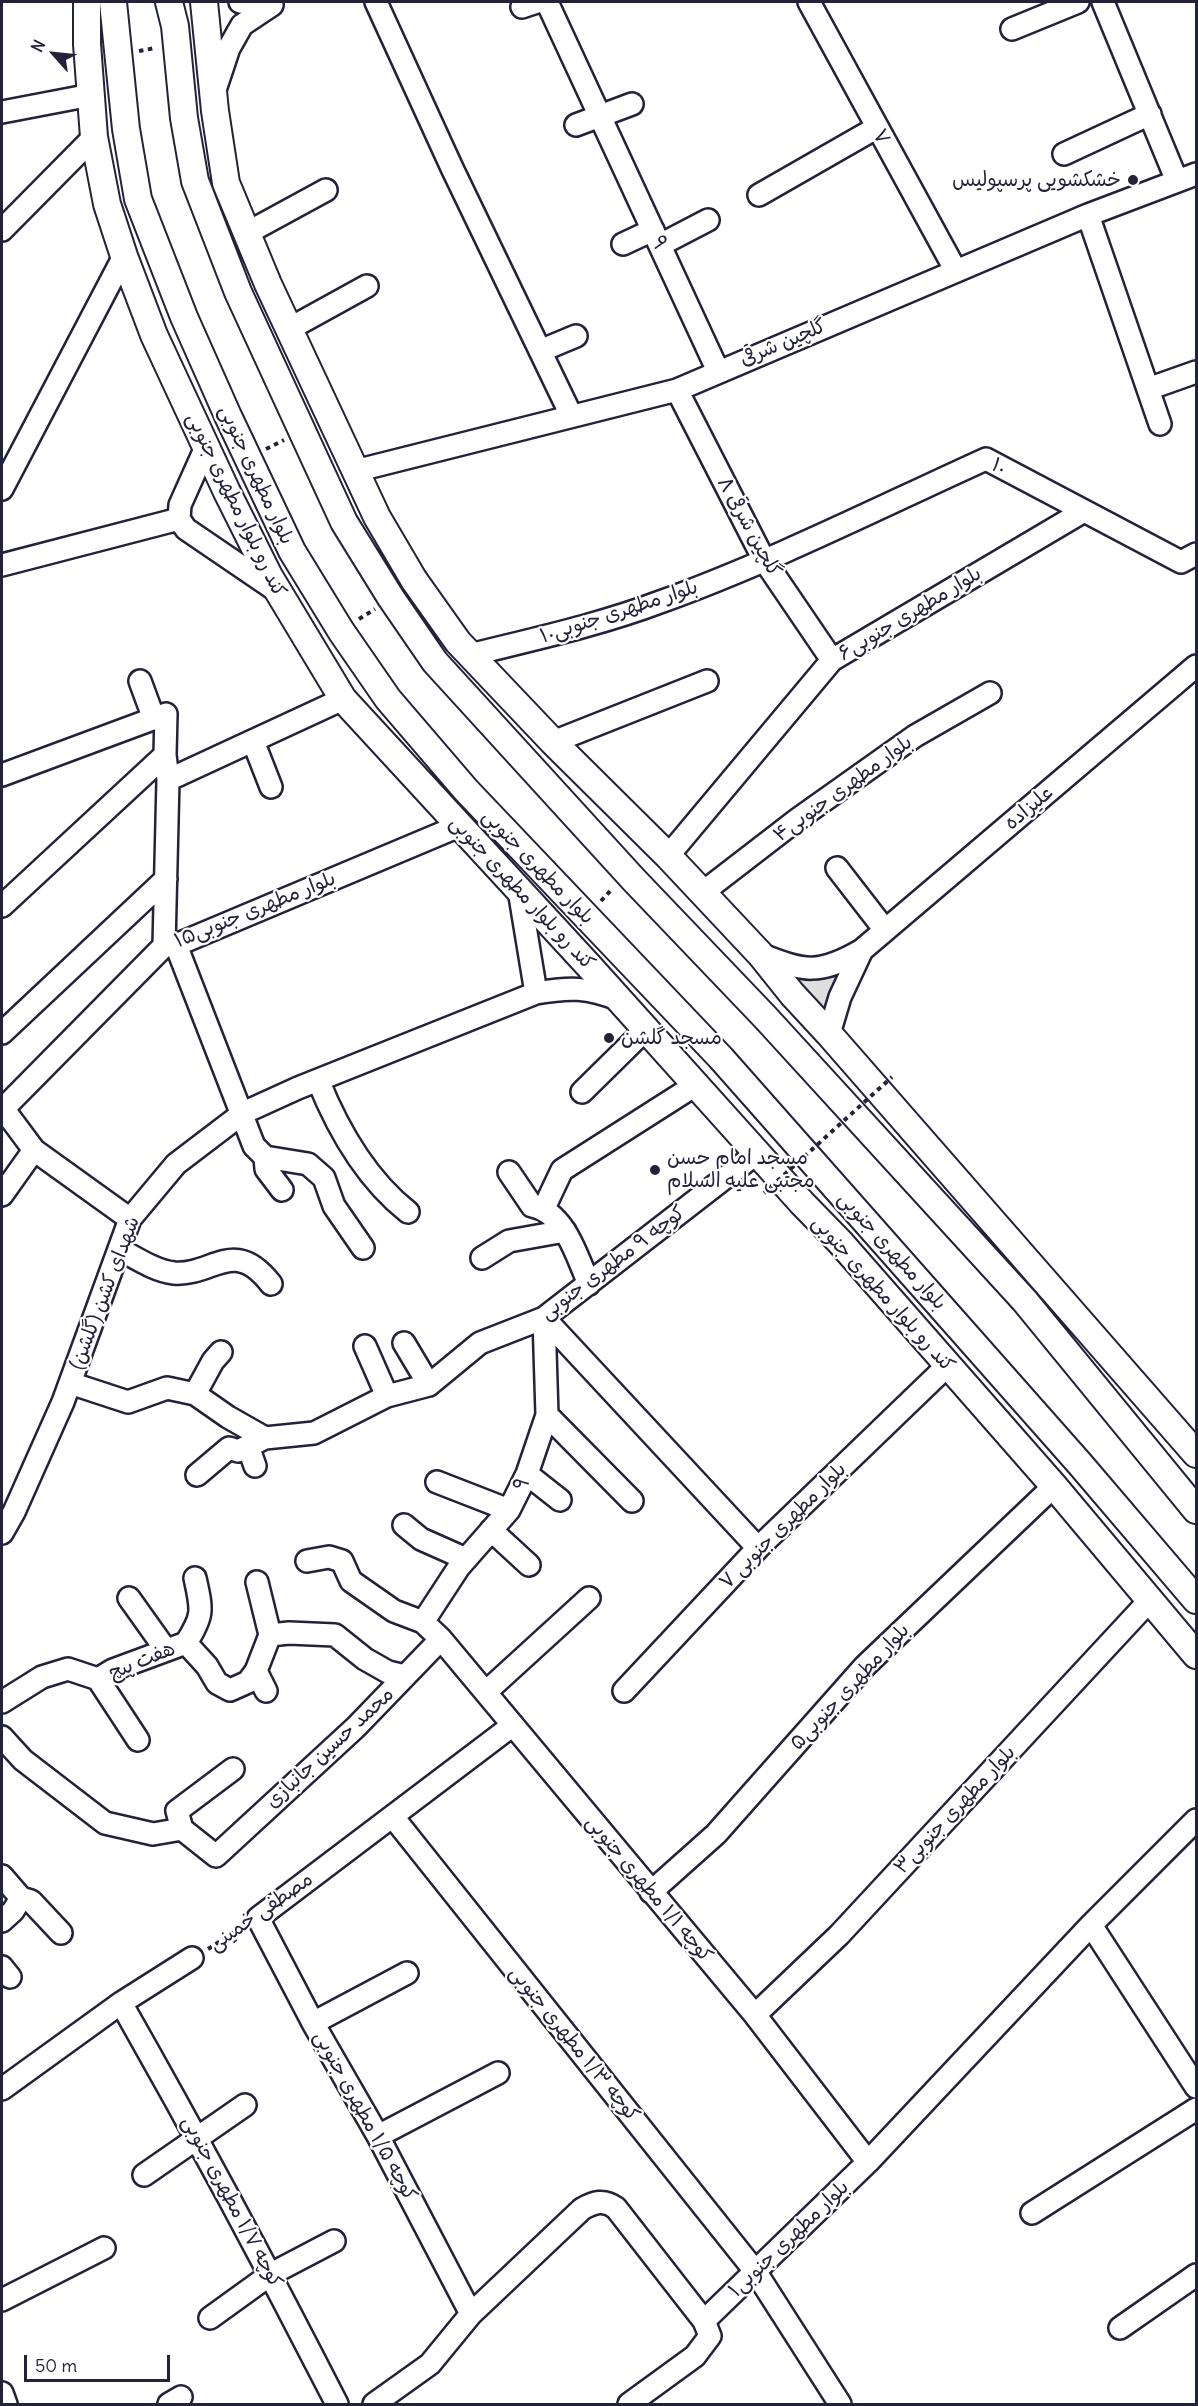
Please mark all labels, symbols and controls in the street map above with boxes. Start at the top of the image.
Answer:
north arrow [24,24,84,84]
text: N [27,36,49,55]
street label: ۷ [867,125,895,149]
place label: خشکشویی پرسپولیس [952,168,1121,192]
marker: خشکشویی پرسپولیس [1126,173,1140,187]
street label: ۹ [645,232,673,254]
street label: گلچین شرقی [736,314,830,372]
street label: بلوار مطهری جنوبی [213,402,299,548]
street label: کند رو بلوار مطهری جنوبی [181,409,291,601]
street label: ۱۰ [988,453,1010,481]
street label: ۸ گلچین شرقی [712,473,786,581]
street label: بلوار مطهری جنوبی۶ [834,562,986,666]
street label: بلوار مطهری جنوبی۱۰ [537,575,701,649]
street label: بلوار مطهری جنوبی۴ [769,731,917,847]
street label: علیزاده [1000,781,1058,835]
street label: بلوار مطهری جنوبی [477,804,599,930]
street label: کند رو بلوار مطهری جنوبی [444,811,600,975]
street label: بلوار مطهری جنوبی۱۵ [171,867,339,953]
place label: مسجد گلشن [621,1026,722,1050]
marker: مسجد گلشن [602,1031,616,1045]
place label: مسجد امام حسن مجتبی علیه السلام [667,1146,815,1193]
marker: مسجد امام حسن مجتبی علیه السلام [648,1163,662,1177]
street label: بلوار مطهری جنوبی [833,1187,951,1315]
street label: کوچه ۹ مطهری جنوبی [536,1201,690,1325]
street label: کند رو بلوار مطهری جنوبی [807,1211,959,1377]
street label: شهدای کشن (گلشن) [65,1213,145,1373]
street label: ۷ بلوار مطهری جنوبی [715,1458,851,1594]
street label: ۹ [508,1473,536,1495]
street label: ۵بلوار مطهری جنوبی [785,1619,915,1755]
street label: هفت پیچ [105,1637,179,1685]
street label: محمد حسین جانبازی [261,1682,399,1814]
street label: بلوار مطهری جنوبی۳ [889,1741,1021,1879]
street label: کوچه ۱/۱ مطهری جنوبی [581,1811,717,1967]
street label: مصطفی خمینی [204,1867,318,1957]
street label: کوچه ۱/۳ مطهری جنوبی [504,1961,644,2127]
street label: کوچه ۱/۵ مطهری جنوبی [308,2027,422,2205]
street label: کوچه ۱/۷ مطهری جنوبی [177,2112,287,2292]
street label: ۱بلوار مطهری جنوبی [724,2175,854,2303]
scale bar [27,2343,172,2381]
text: 50 m [35,2354,77,2377]

